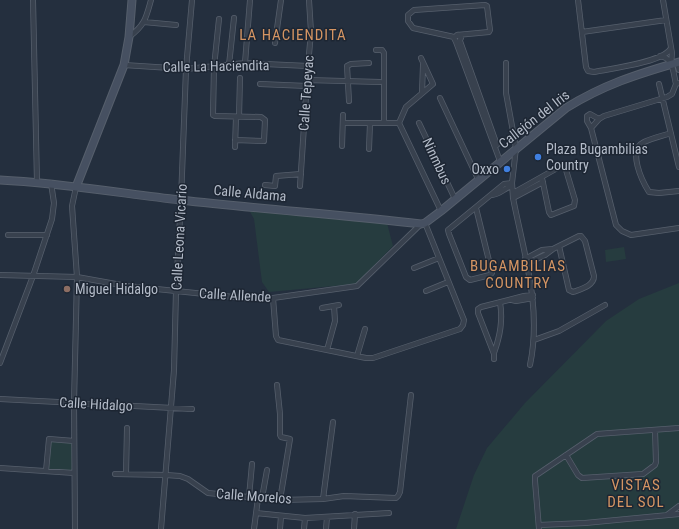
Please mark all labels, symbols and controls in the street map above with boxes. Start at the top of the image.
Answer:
district label: LA HACIENDITA [239,26,347,44]
street label: Calle Tepeyac [295,55,317,131]
street label: Calle La Haciendita [162,57,270,75]
street label: Callejón del Iris [496,87,572,151]
street label: Ninmbus [419,135,455,187]
place label: Plaza Bugambilias Country [546,141,648,173]
marker: Plaza Bugambilias Country [533,152,543,162]
place label: Oxxo [471,161,499,177]
marker: Oxxo [502,164,512,174]
street label: Calle Aldama [213,182,287,204]
street label: Calle Leona Vicario [168,183,190,291]
district label: BUGAMBILIAS COUNTRY [470,257,566,292]
place label: Miguel Hidalgo [75,281,158,297]
marker: Miguel Hidalgo [62,284,72,294]
street label: Calle Allende [199,285,272,305]
street label: Calle Hidalgo [59,394,133,414]
district label: VISTAS DEL SOL [607,476,665,511]
street label: Calle Morelos [216,485,292,507]

